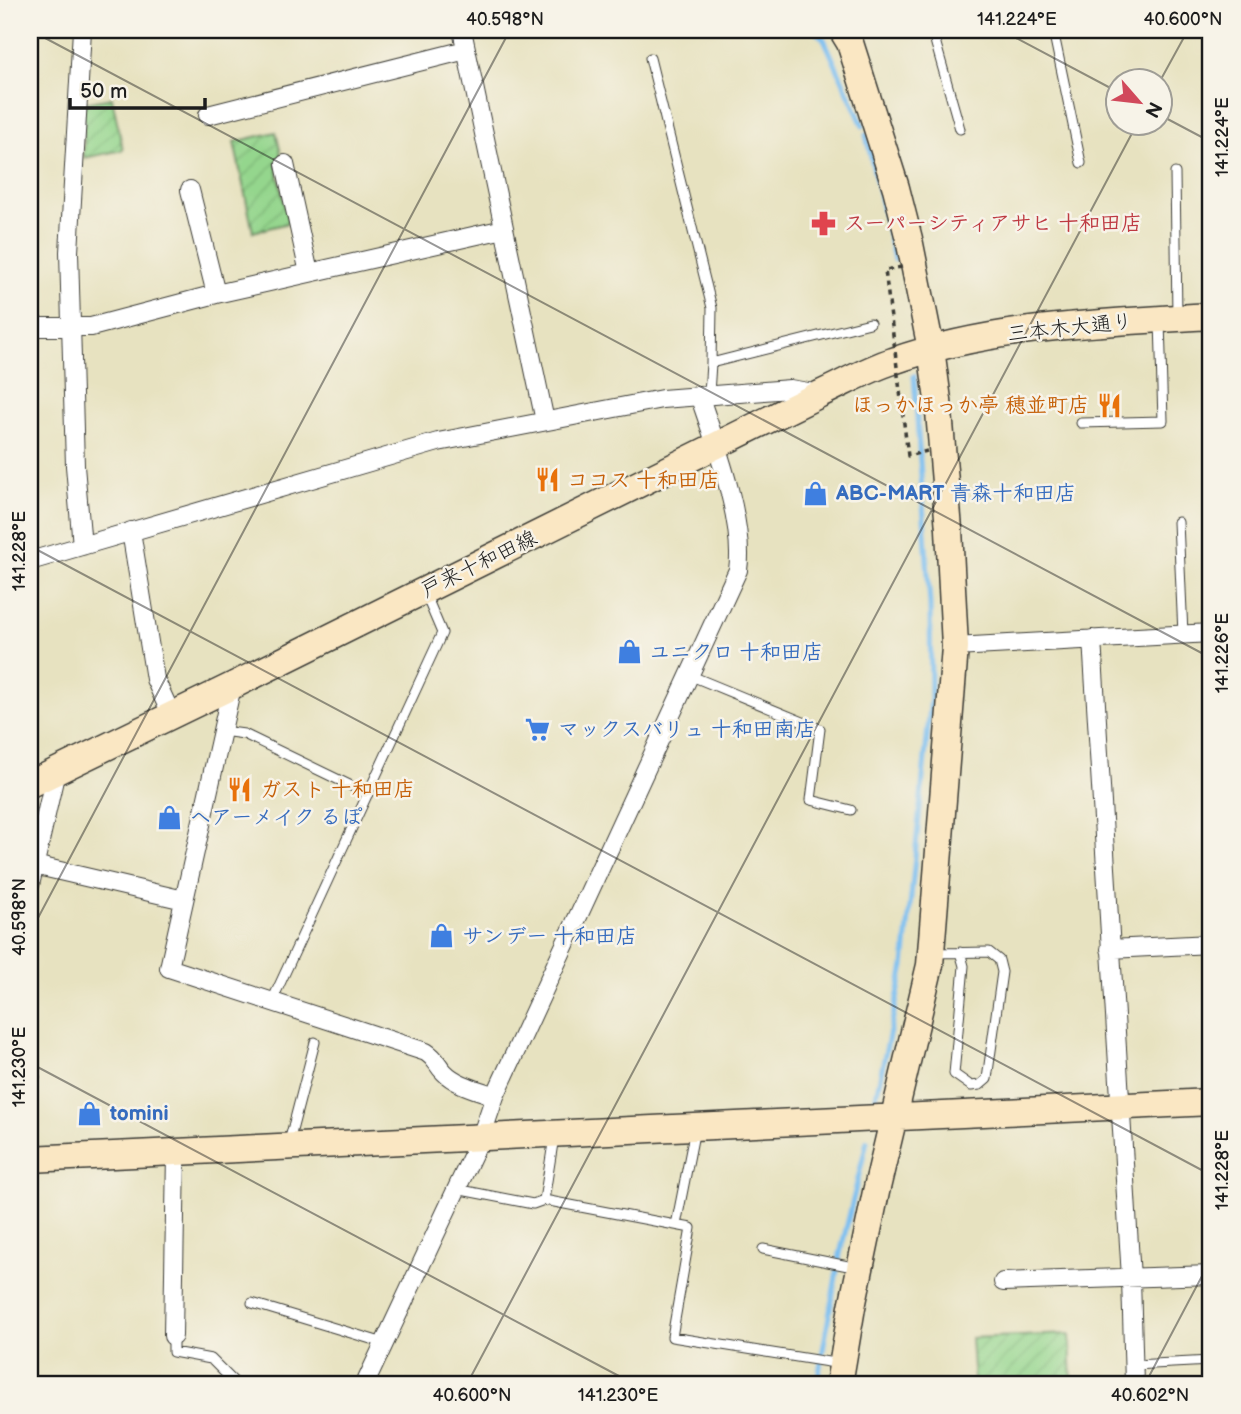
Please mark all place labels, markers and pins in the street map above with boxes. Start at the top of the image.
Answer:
pharmacy icon: スーパーシティアサヒ 十和田店 [810,209,838,237]
place label: スーパーシティアサヒ 十和田店 [844,211,1142,236]
restaurant icon: ほっかほっか亭 穂並町店 [1095,391,1123,419]
place label: ほっかほっか亭 穂並町店 [852,393,1089,418]
restaurant icon: ココス 十和田店 [533,466,561,494]
place label: ココス 十和田店 [567,468,720,493]
shop icon: ABC-MART 青森十和田店 [802,479,830,507]
place label: ABC-MART 青森十和田店 [835,481,1076,506]
shop icon: ユニクロ 十和田店 [615,638,643,666]
place label: ユニクロ 十和田店 [649,640,823,665]
supermarket icon: マックスバリュ 十和田南店 [524,715,552,743]
place label: マックスバリュ 十和田南店 [558,717,816,742]
restaurant icon: ガスト 十和田店 [226,775,254,803]
place label: ガスト 十和田店 [260,777,415,802]
shop icon: ヘアーメイク るぽ [156,803,184,831]
place label: ヘアーメイク るぽ [190,805,362,830]
shop icon: サンデー 十和田店 [428,922,456,950]
place label: サンデー 十和田店 [462,924,637,949]
shop icon: tomini [76,1099,104,1127]
place label: tomini [109,1101,169,1126]

